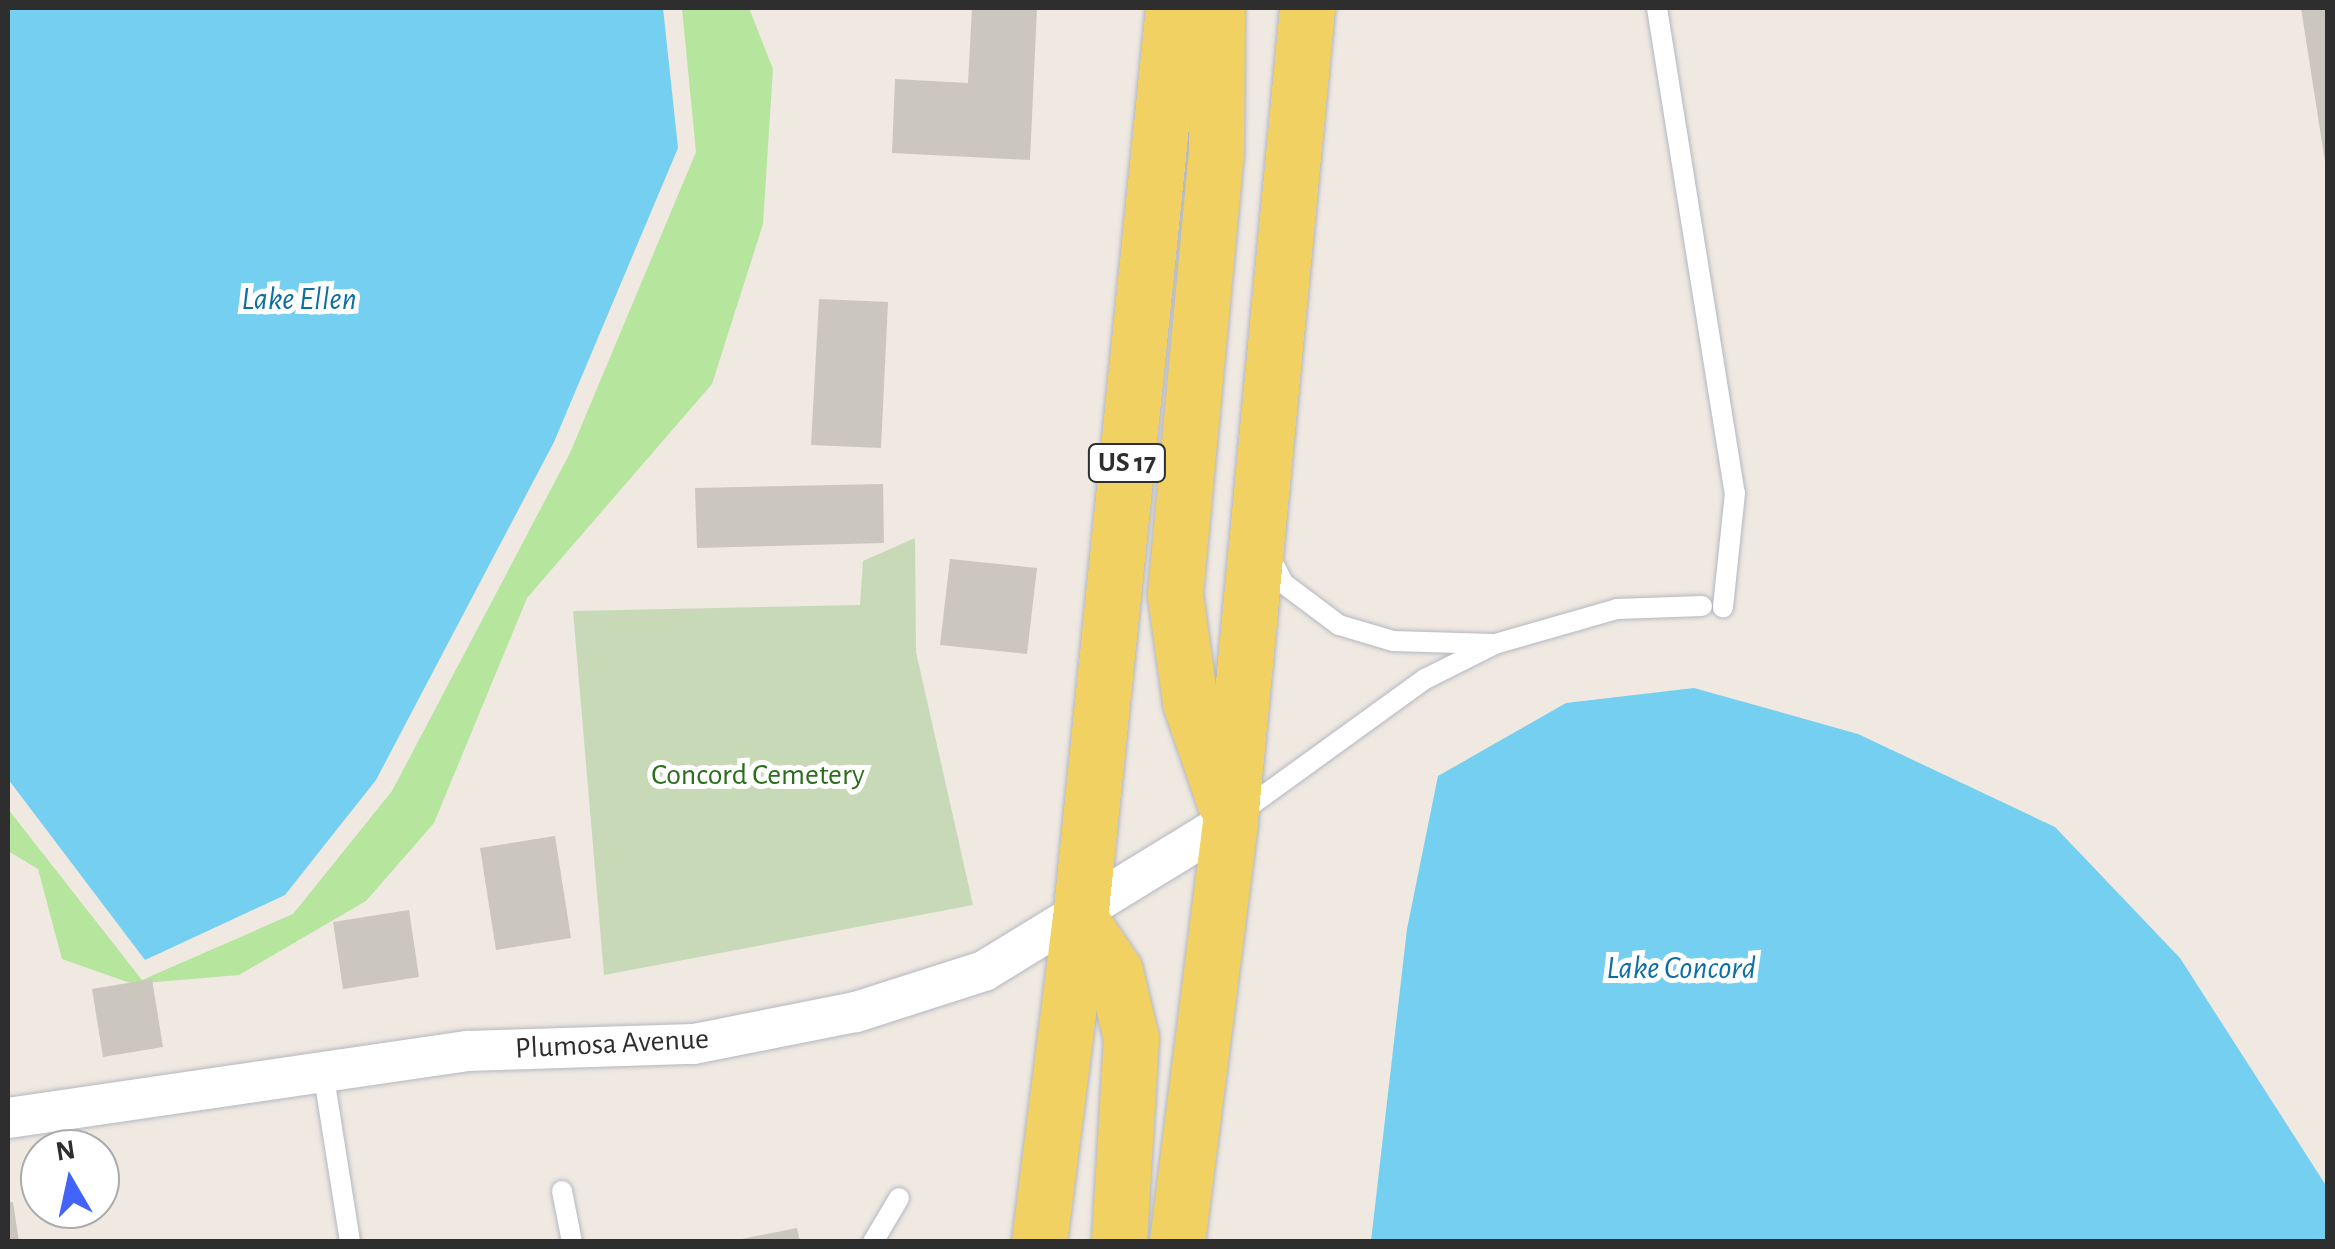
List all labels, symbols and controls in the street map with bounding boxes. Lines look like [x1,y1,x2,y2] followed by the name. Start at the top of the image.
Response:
[241,280,357,318] water label: Lake Ellen
[1087,440,1167,486] road number: US 17
[651,757,865,793] park label: Concord Cemetery
[1606,949,1756,987] water label: Lake Concord
[514,1021,710,1067] street label: Plumosa Avenue
[20,1129,120,1229] north arrow
[54,1136,77,1167] text: N

